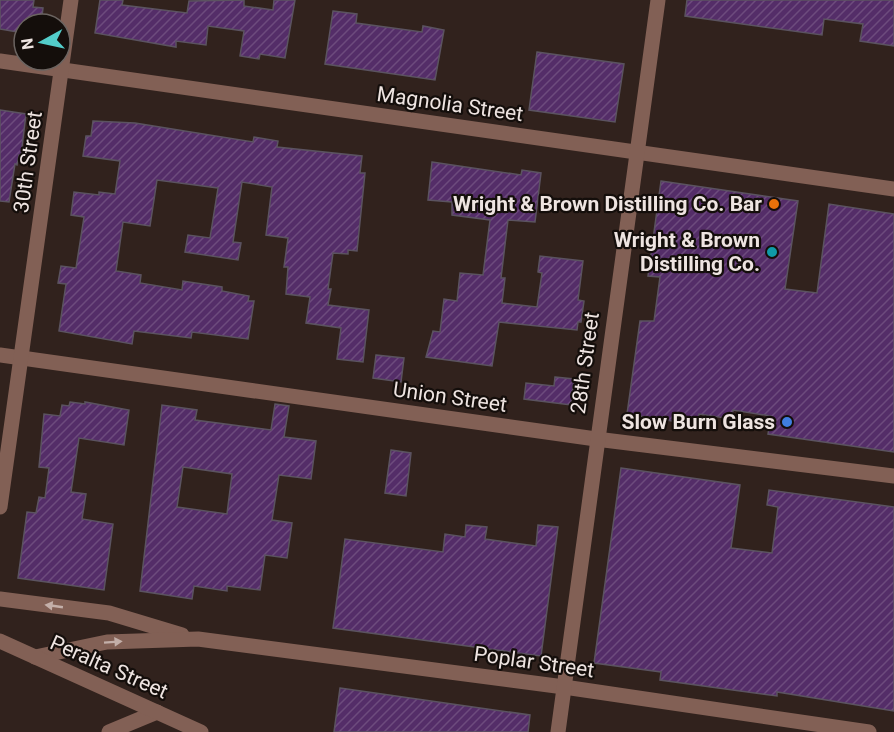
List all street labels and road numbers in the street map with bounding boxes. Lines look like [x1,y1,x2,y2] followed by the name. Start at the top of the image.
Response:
[375,82,525,126] street label: Magnolia Street
[9,109,47,214] street label: 30th Street
[566,310,604,415] street label: 28th Street
[392,377,508,417] street label: Union Street
[46,630,172,704] street label: Peralta Street
[472,642,596,682] street label: Poplar Street

